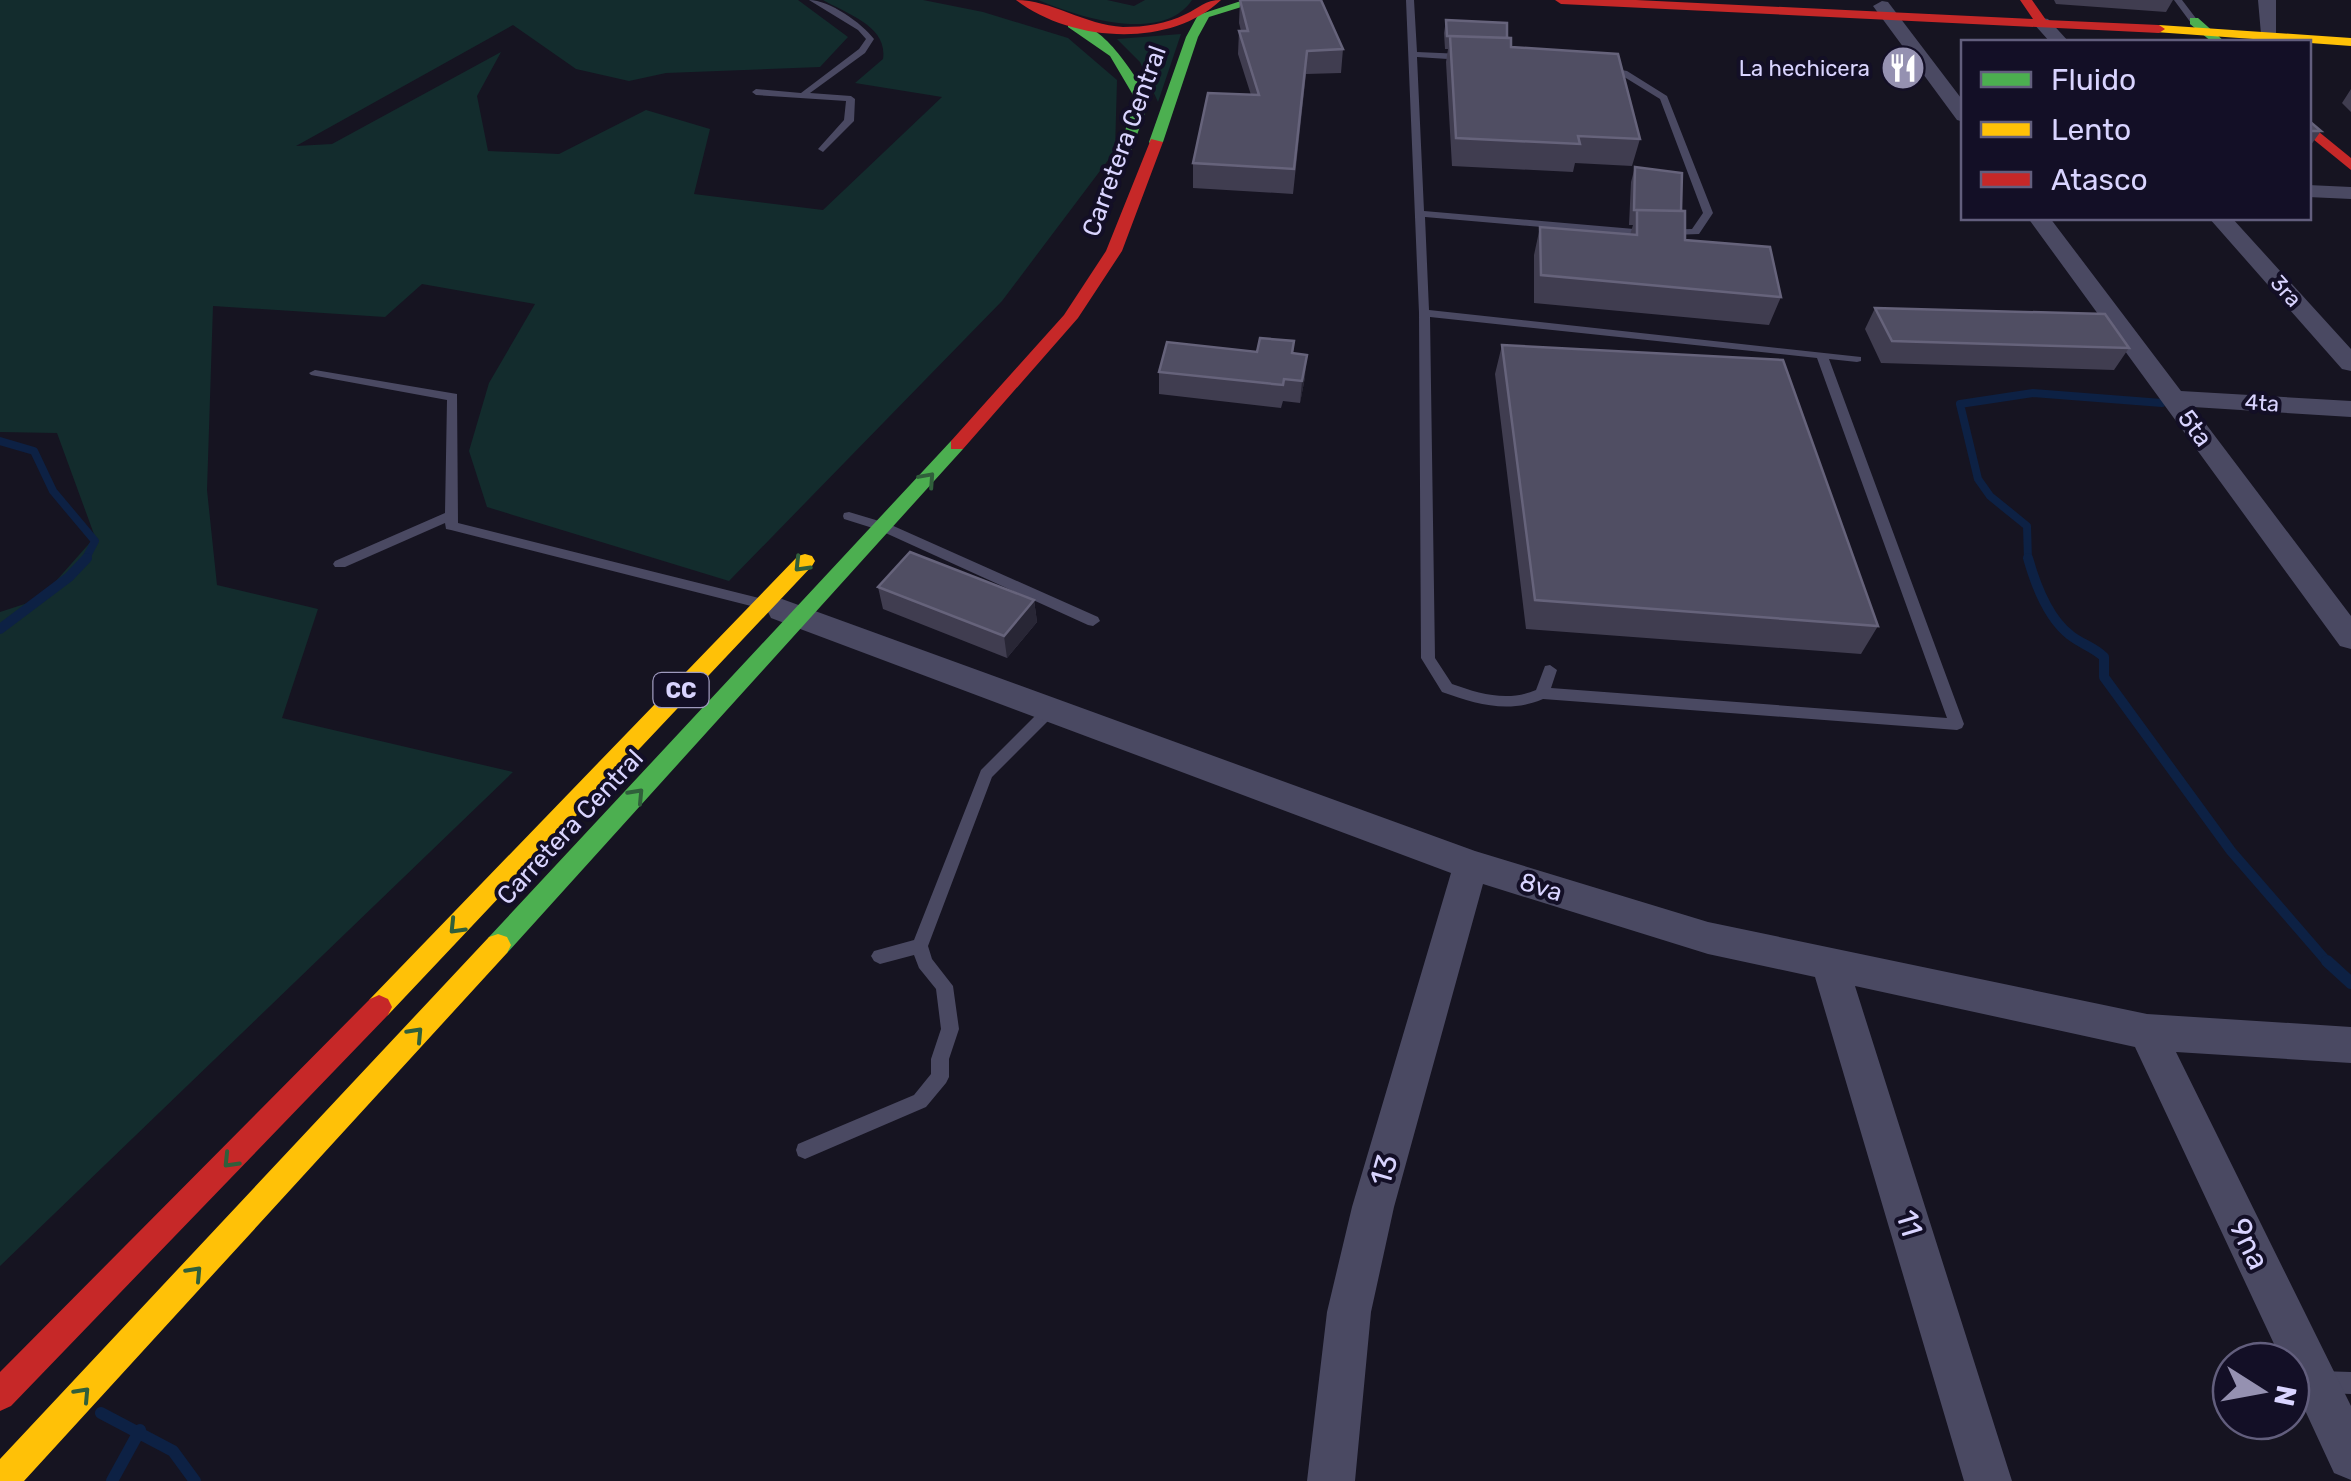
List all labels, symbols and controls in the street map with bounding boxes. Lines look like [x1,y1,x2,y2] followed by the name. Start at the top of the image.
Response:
[1961,40,2311,220] legend
[1076,42,1172,240] street label: Carretera Central
[1880,45,1926,91] restaurant icon: La hechicera
[1739,55,1870,82] place label: La hechicera
[2051,62,2136,98] text: Fluido
[2051,112,2131,148] text: Lento
[2051,162,2148,198] text: Atasco
[2265,270,2307,312] street label: 3ra
[2244,388,2280,418] street label: 4ta
[2172,404,2218,452] street label: 5ta
[916,472,934,491] one-way arrow
[795,554,813,572] one-way arrow
[654,673,708,707] road number: CC
[491,744,649,910] street label: Carretera Central
[625,788,643,807] one-way arrow
[1516,867,1566,907] street label: 8va
[450,916,468,934] one-way arrow
[404,1027,422,1046] one-way arrow
[223,1149,241,1167] one-way arrow
[1362,1150,1406,1190] street label: 13
[1888,1205,1930,1241] street label: 11
[2221,1213,2277,1275] street label: 9na
[183,1266,201,1284] one-way arrow
[2211,1341,2311,1441] north arrow
[2267,1383,2303,1409] text: N
[71,1387,89,1406] one-way arrow

